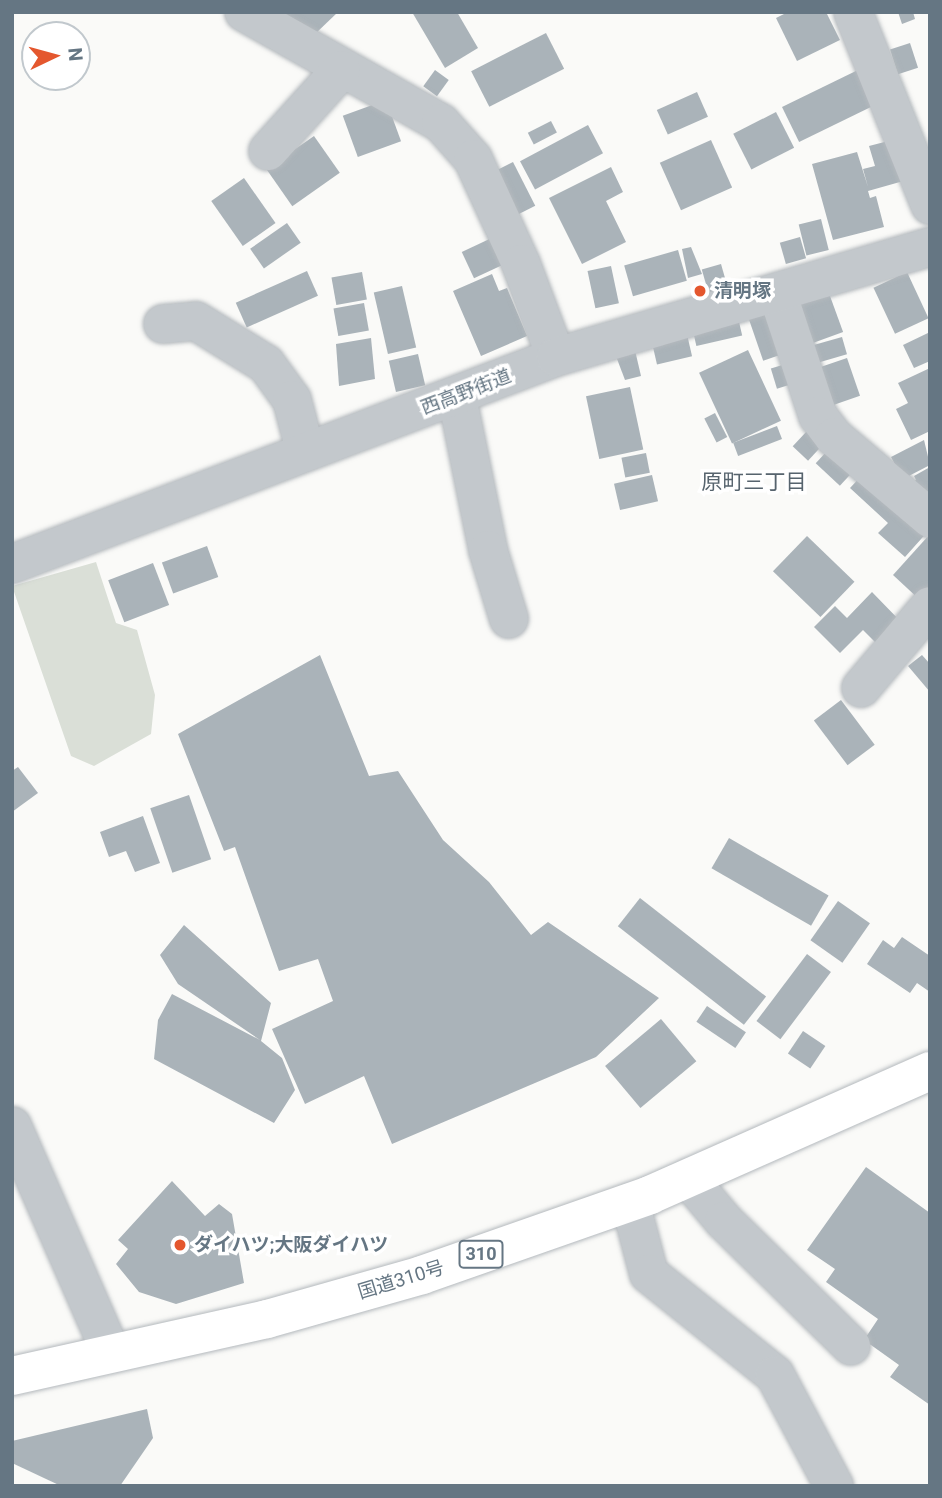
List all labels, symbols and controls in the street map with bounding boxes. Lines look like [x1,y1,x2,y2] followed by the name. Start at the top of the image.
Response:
[21,21,91,91] north arrow
[63,47,87,62] text: N
[714,280,771,302] place label: 清明塚
[692,283,708,299] marker: 清明塚
[418,364,514,420] street label: 西高野街道
[702,469,806,495] district label: 原町三丁目
[194,1234,389,1256] place label: ダイハツ;大阪ダイハツ
[172,1237,188,1253] marker: ダイハツ;大阪ダイハツ
[458,1240,504,1268] road number: 310
[355,1256,447,1304] street label: 国道310号

